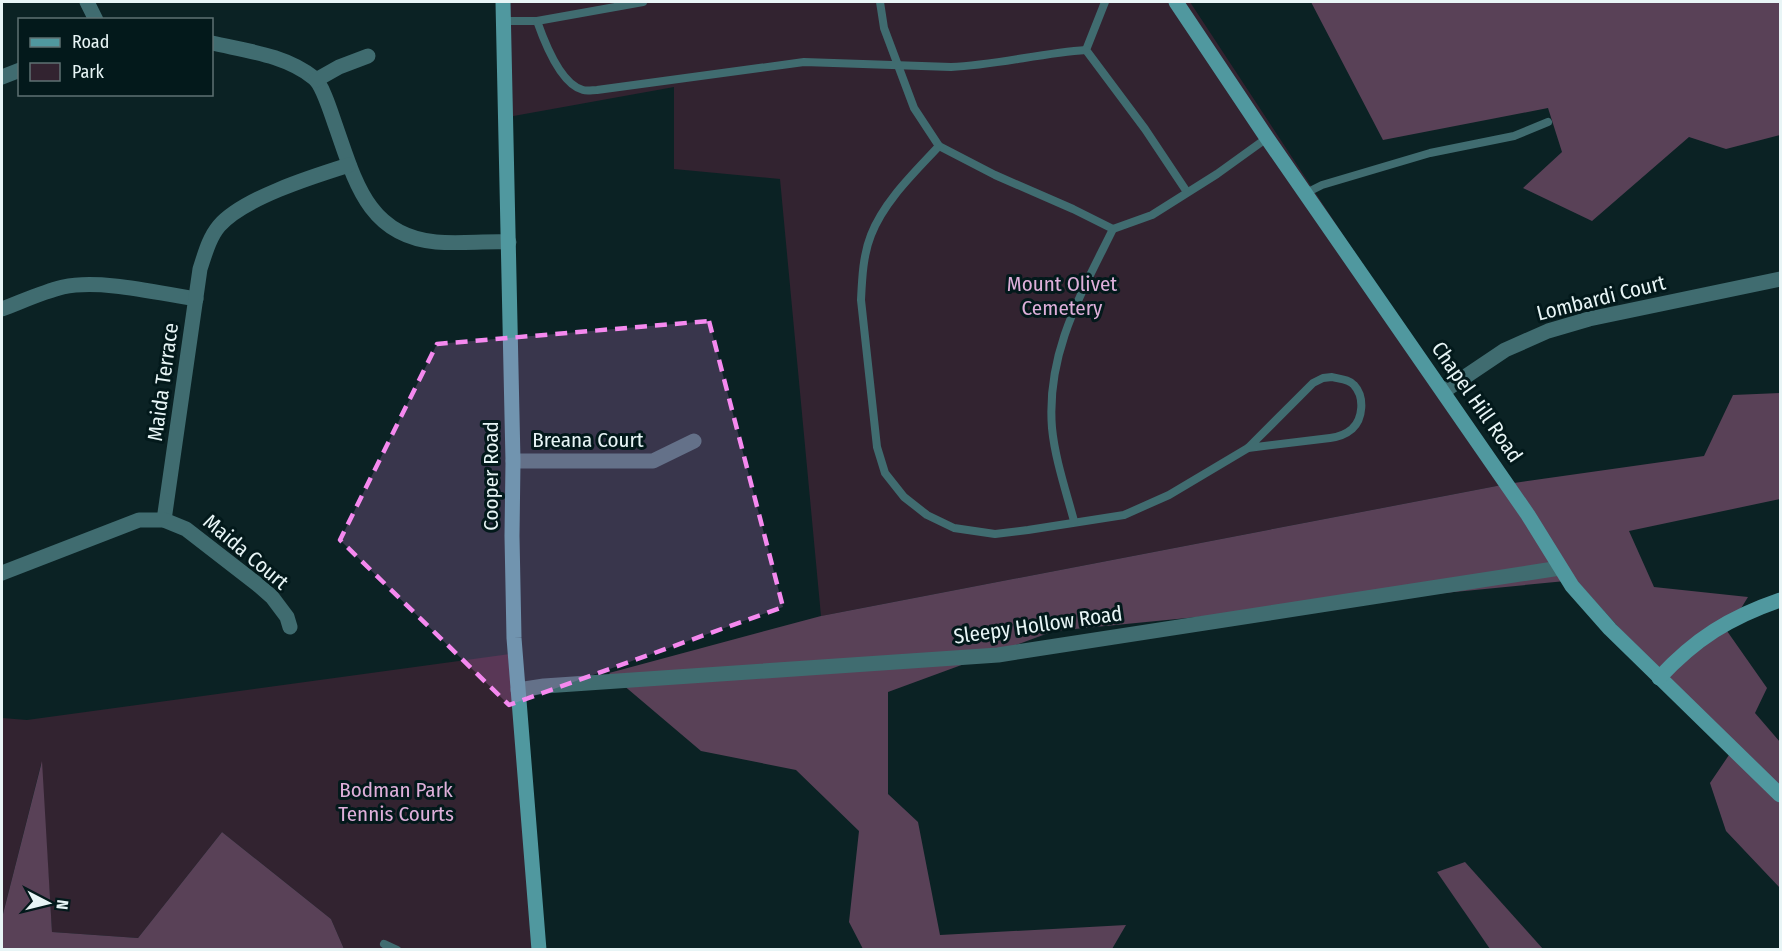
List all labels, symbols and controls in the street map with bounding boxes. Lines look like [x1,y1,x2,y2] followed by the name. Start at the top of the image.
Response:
[18,18,213,96] legend
[72,31,109,53] text: Road
[72,61,105,83] text: Park
[1534,269,1668,327] street label: Lombardi Court
[1007,271,1117,321] park label: Mount Olivet Cemetery
[142,321,184,443] street label: Maida Terrace
[1426,337,1528,467] street label: Chapel Hill Road
[478,421,504,531] street label: Cooper Road
[532,427,644,453] street label: Breana Court
[198,509,294,595] street label: Maida Court
[952,600,1124,650] street label: Sleepy Hollow Road
[338,777,454,827] park label: Bodman Park Tennis Courts
[18,873,78,933] north arrow
[52,899,72,911] text: N

